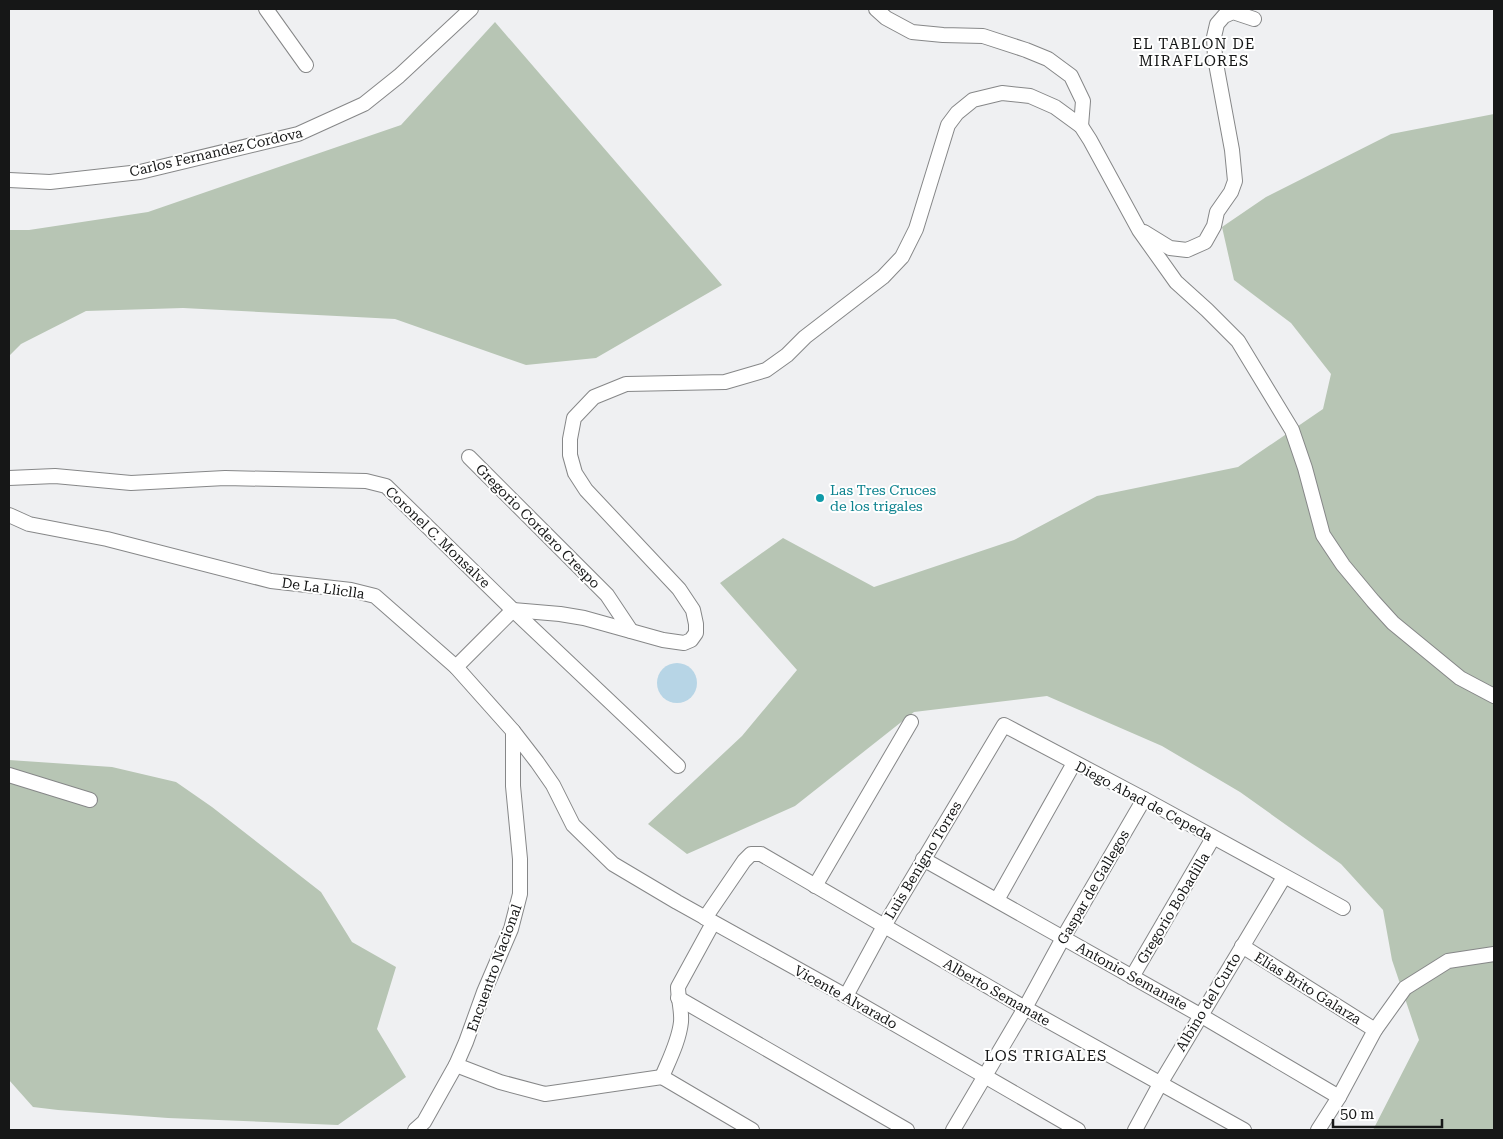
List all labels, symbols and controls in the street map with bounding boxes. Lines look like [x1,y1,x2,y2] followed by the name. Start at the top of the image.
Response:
[1133,35,1255,70] district label: EL TABLON DE MIRAFLORES
[128,124,304,180] street label: Carlos Fernandez Cordova
[473,461,603,591] street label: Gregorio Cordero Crespo
[830,482,936,514] place label: Las Tres Cruces de los trigales
[383,483,494,591] street label: Coronel C. Monsalve
[814,492,826,504] marker: Las Tres Cruces de los trigales
[280,574,366,602] street label: De La Lliclla
[1073,758,1216,844] street label: Diego Abad de Cepeda
[881,798,965,922] street label: Luis Benigno Torres
[1054,827,1132,947] street label: Gaspar de Gallegos
[1133,849,1213,966] street label: Gregorio Bobadilla
[463,901,525,1034] street label: Encuentro Nacional
[1074,939,1191,1013] street label: Antonio Semanate
[1252,949,1365,1028] street label: Elías Brito Galarza
[1172,950,1244,1054] street label: Albino del Curto
[941,955,1053,1029] street label: Alberto Semanate
[792,962,900,1032] street label: Vicente Alvarado
[985,1047,1107,1065] district label: LOS TRIGALES
[1333,1096,1442,1128] scale bar
[1340,1105,1375,1123] text: 50 m

